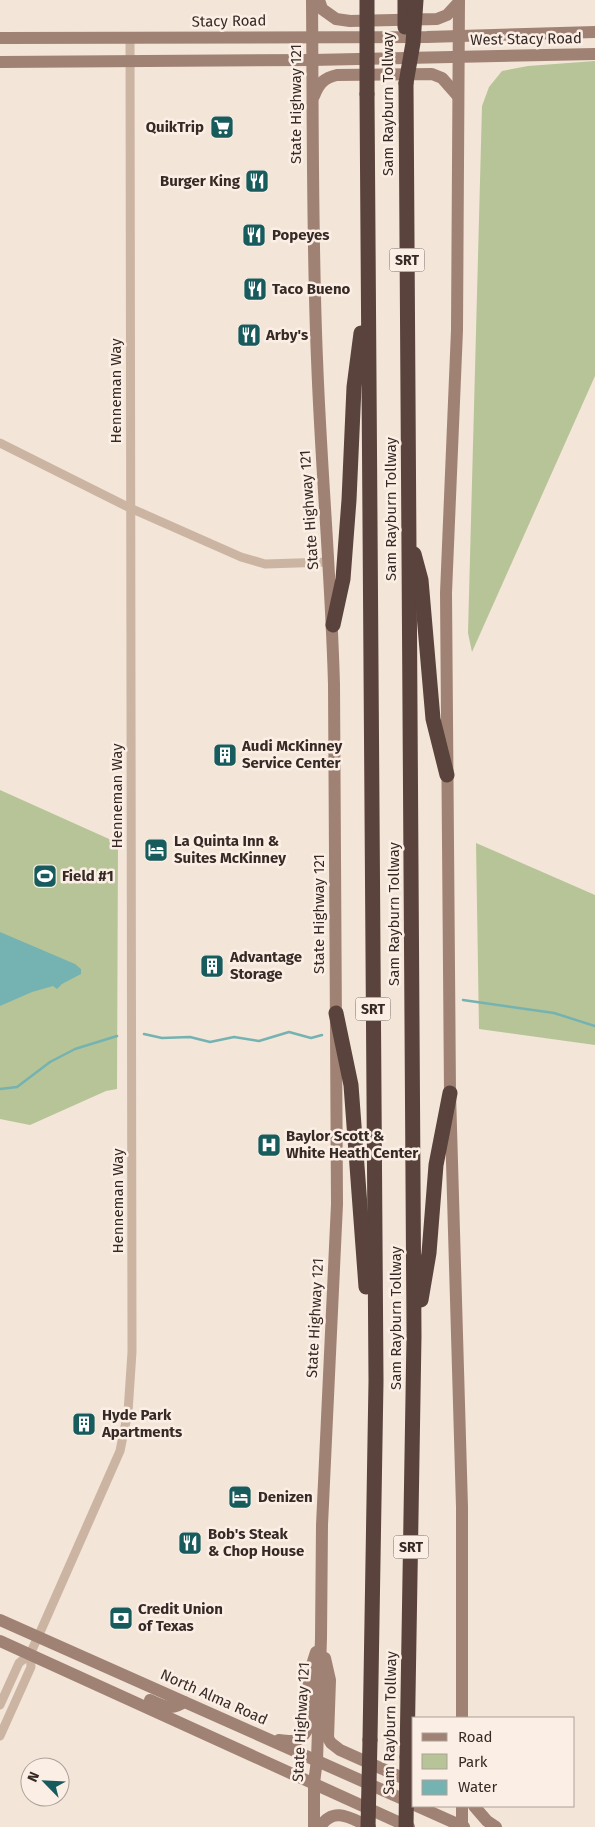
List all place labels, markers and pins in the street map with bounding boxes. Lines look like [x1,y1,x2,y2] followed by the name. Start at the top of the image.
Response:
[209,114,235,140] supermarket icon: QuikTrip
[146,118,204,136] place label: QuikTrip
[244,168,270,194] restaurant icon: Burger King
[160,172,241,190] place label: Burger King
[241,222,267,248] restaurant icon: Popeyes
[272,226,330,244] place label: Popeyes
[242,276,268,302] restaurant icon: Taco Bueno
[272,280,351,298] place label: Taco Bueno
[236,322,262,348] restaurant icon: Arby's
[265,326,308,344] place label: Arby's
[241,737,342,772] place label: Audi McKinney Service Center
[212,742,238,768] building icon: Audi McKinney Service Center
[174,832,286,867] place label: La Quinta Inn & Suites McKinney
[143,837,169,863] hotel icon: La Quinta Inn & Suites McKinney
[32,863,58,889] sports icon: Field #1
[62,867,114,885] place label: Field #1
[229,948,302,983] place label: Advantage Storage
[199,953,225,979] building icon: Advantage Storage
[286,1127,419,1162] place label: Baylor Scott & White Heath Center
[256,1132,282,1158] hospital icon: Baylor Scott & White Heath Center
[101,1406,182,1441] place label: Hyde Park Apartments
[71,1411,97,1437] building icon: Hyde Park Apartments
[227,1484,253,1510] hotel icon: Denizen
[258,1488,313,1506] place label: Denizen
[208,1525,304,1560] place label: Bob's Steak & Chop House
[177,1530,203,1556] restaurant icon: Bob's Steak & Chop House
[138,1600,223,1635] place label: Credit Union of Texas
[108,1605,134,1631] bank icon: Credit Union of Texas

